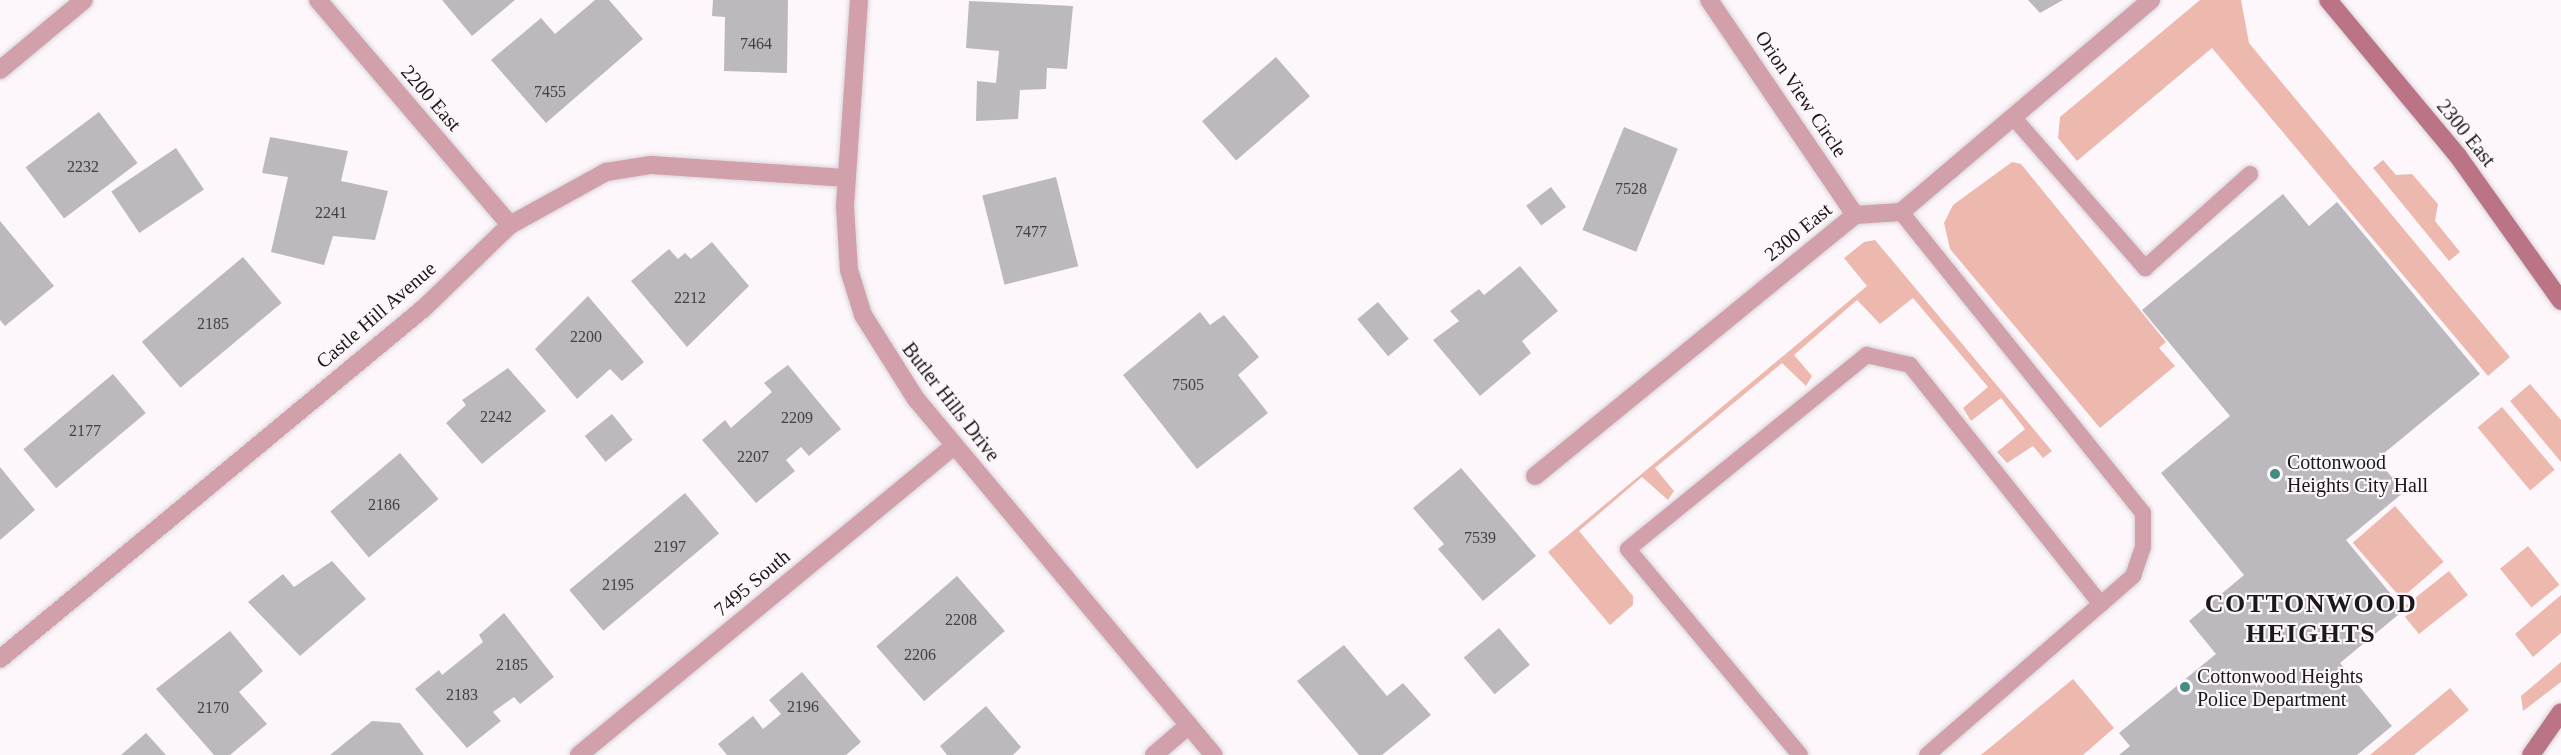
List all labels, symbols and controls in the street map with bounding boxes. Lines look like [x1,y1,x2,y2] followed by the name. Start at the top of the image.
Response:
[1750,26,1852,162] street label: Orion View Circle
[740,34,772,54] house number: 7464
[396,60,466,136] street label: 2200 East
[534,82,566,102] house number: 7455
[2432,95,2500,171] street label: 2300 East
[67,157,99,177] house number: 2232
[1615,179,1647,199] house number: 7528
[1760,198,1836,266] street label: 2300 East
[315,203,347,223] house number: 2241
[1015,222,1047,242] house number: 7477
[311,256,441,374] street label: Castle Hill Avenue
[674,288,706,308] house number: 2212
[197,314,229,334] house number: 2185
[570,327,602,347] house number: 2200
[897,338,1005,466] street label: Butler Hills Drive
[1172,375,1204,395] house number: 7505
[480,407,512,427] house number: 2242
[781,408,813,428] house number: 2209
[69,421,101,441] house number: 2177
[737,447,769,467] house number: 2207
[2287,450,2428,497] place label: Cottonwood Heights City Hall
[2268,467,2282,481] marker: Cottonwood Heights City Hall
[368,495,400,515] house number: 2186
[1464,528,1496,548] house number: 7539
[654,537,686,557] house number: 2197
[709,544,795,622] street label: 7495 South
[602,575,634,595] house number: 2195
[2205,588,2417,650] district label: COTTONWOOD HEIGHTS
[945,610,977,630] house number: 2208
[904,645,936,665] house number: 2206
[496,655,528,675] house number: 2185
[2197,664,2363,711] place label: Cottonwood Heights Police Department
[2178,680,2192,694] marker: Cottonwood Heights Police Department
[446,685,478,705] house number: 2183
[787,697,819,717] house number: 2196
[197,698,229,718] house number: 2170

